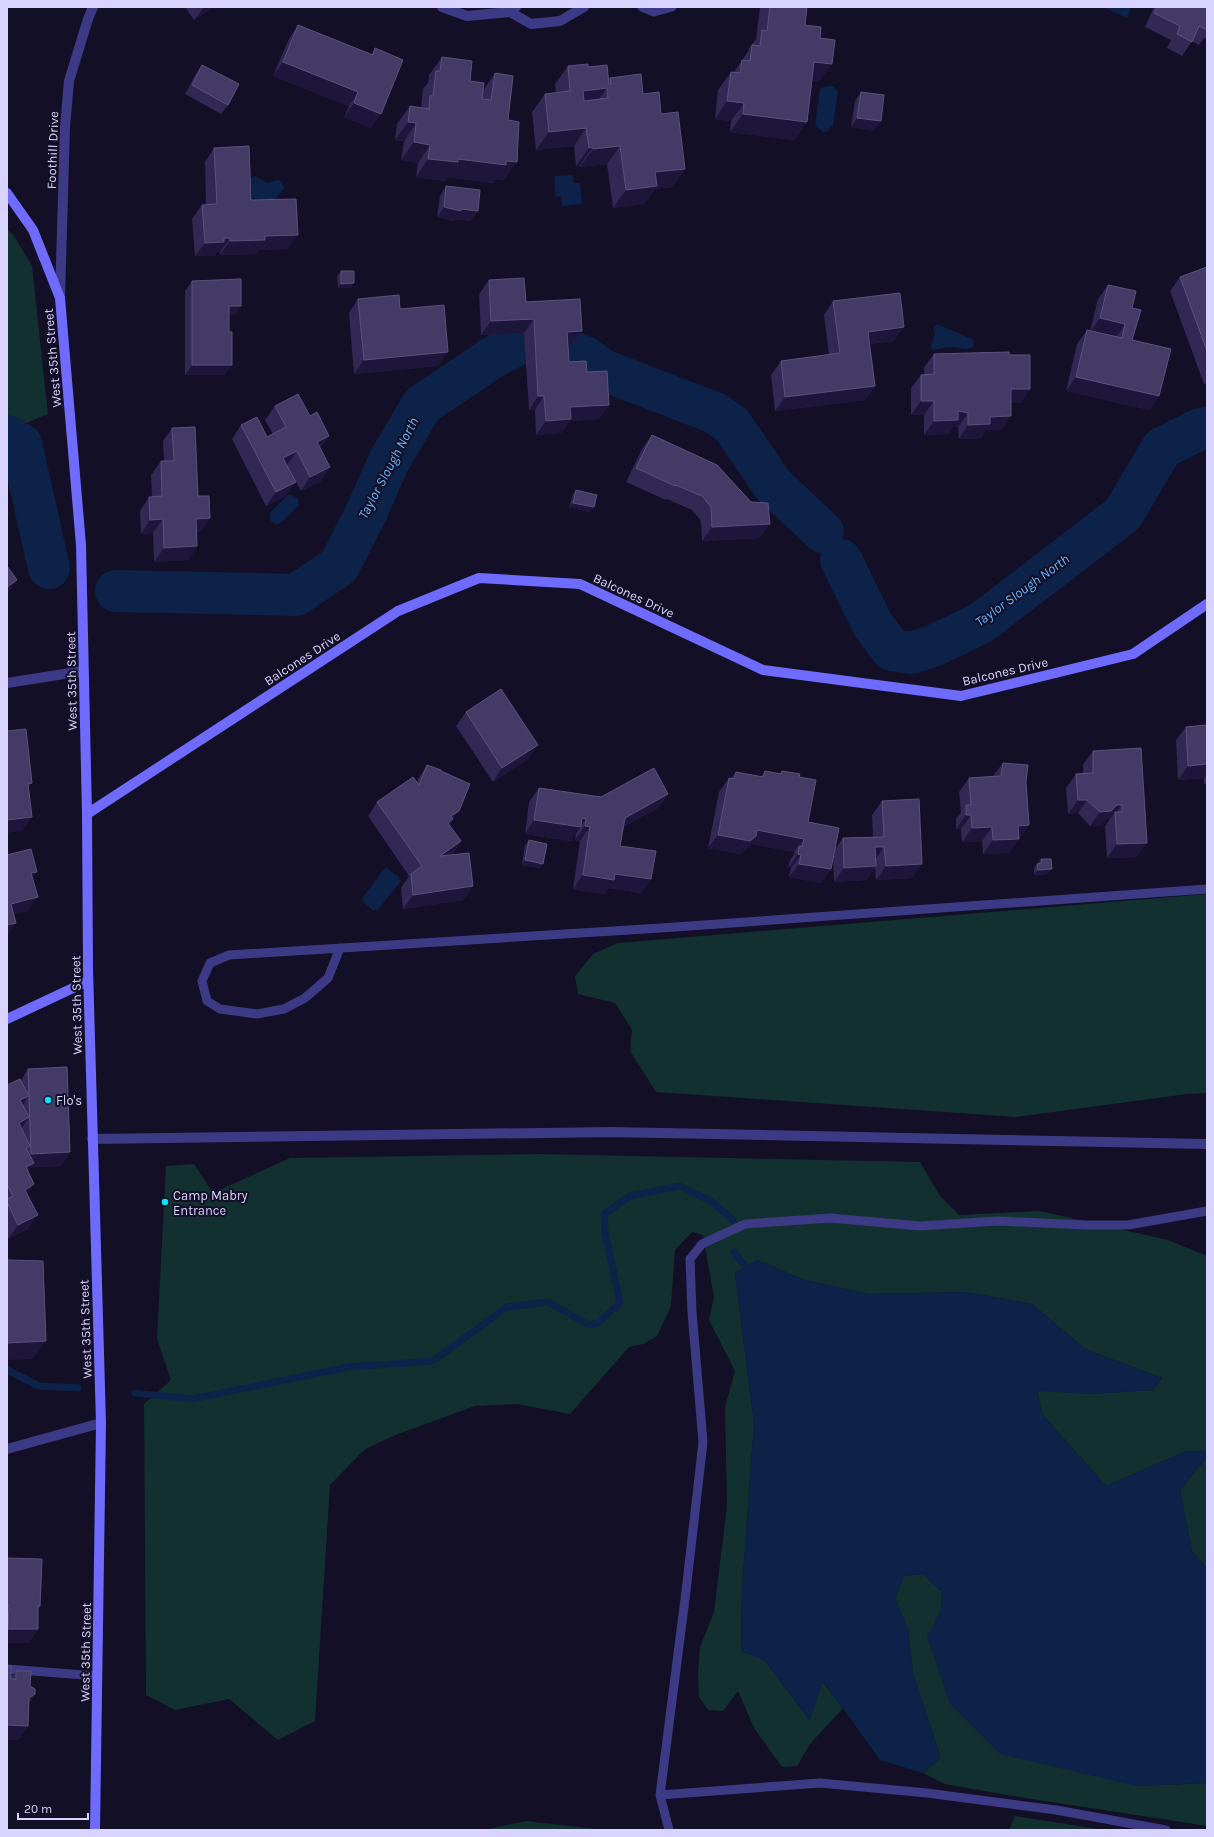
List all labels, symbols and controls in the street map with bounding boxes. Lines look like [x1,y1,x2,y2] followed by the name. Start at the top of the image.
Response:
[44,110,61,189] street label: Foothill Drive
[41,308,64,408] street label: West 35th Street
[355,415,422,522] water label: Taylor Slough North
[972,550,1073,630] water label: Taylor Slough North
[591,570,677,621] street label: Balcones Drive
[261,628,343,689] street label: Balcones Drive
[63,631,80,731] street label: West 35th Street
[961,654,1050,689] street label: Balcones Drive
[68,955,85,1055] street label: West 35th Street
[56,1093,82,1108] place label: Flo's
[43,1095,53,1105] marker: Flo's
[173,1188,248,1218] place label: Camp Mabry Entrance
[160,1197,170,1207] marker: Camp Mabry Entrance
[76,1279,95,1379] street label: West 35th Street
[77,1602,94,1702] street label: West 35th Street
[18,1795,88,1821] scale bar
[24,1802,52,1816] text: 20 m

